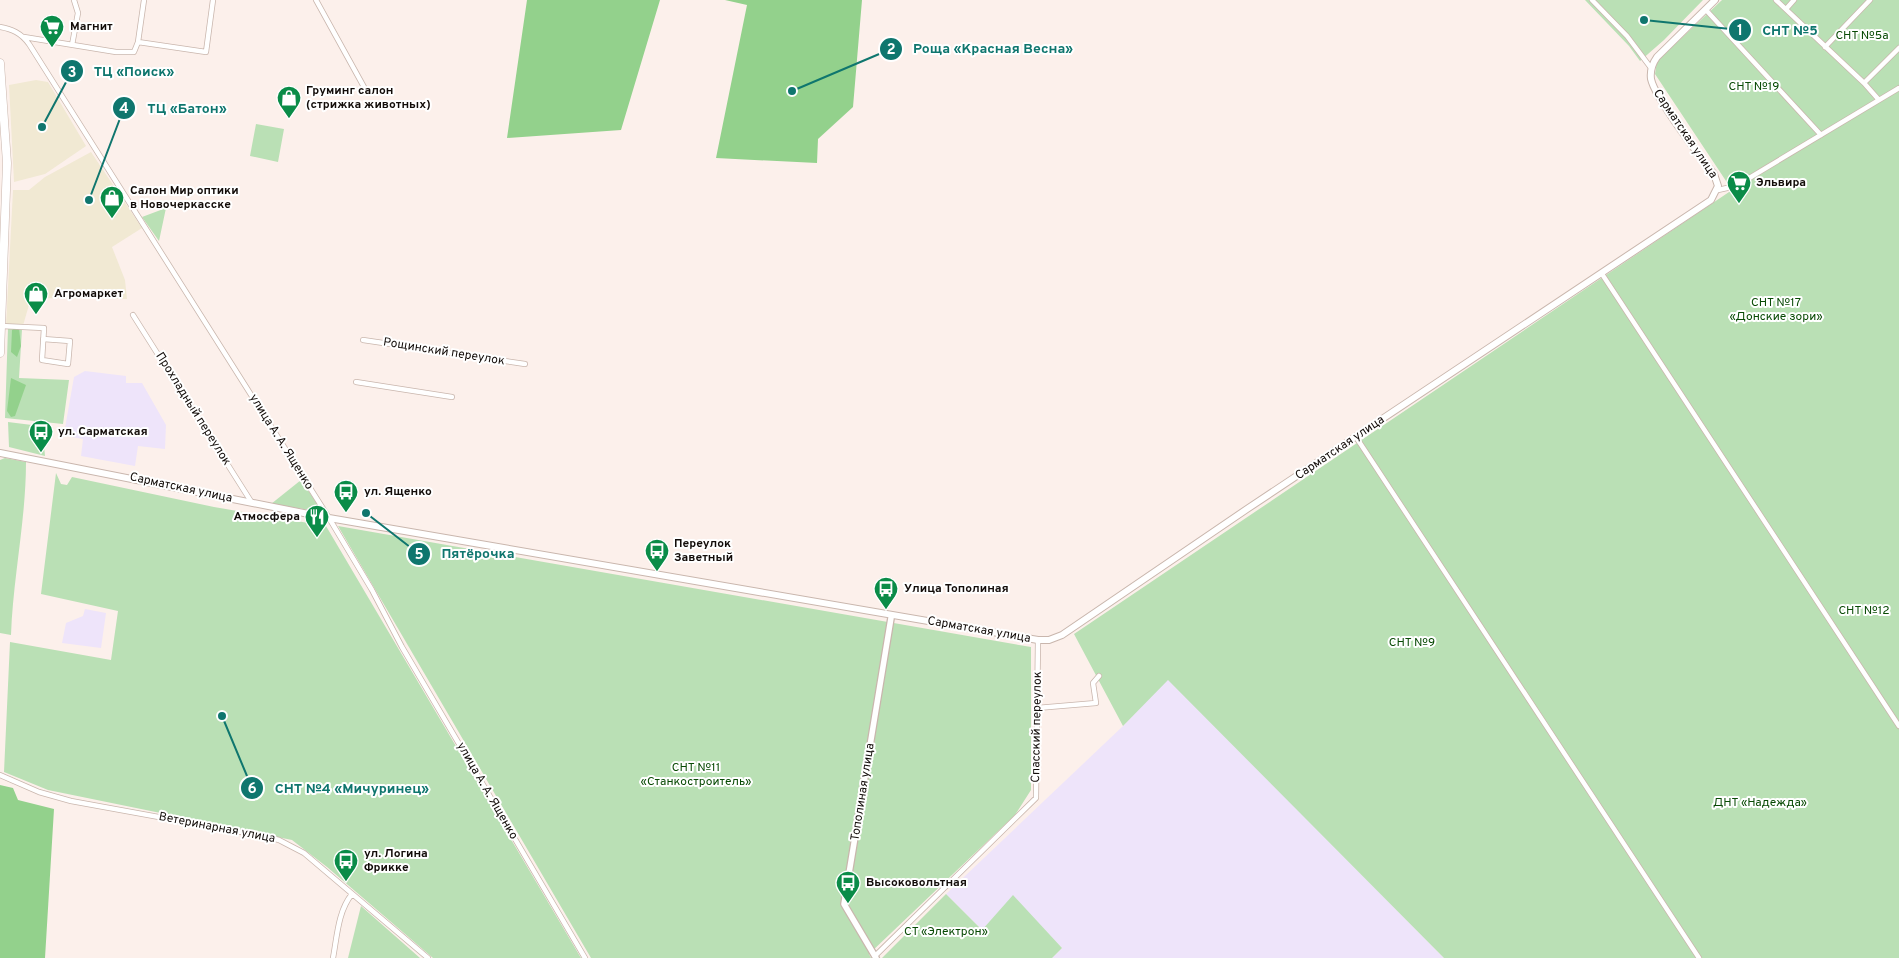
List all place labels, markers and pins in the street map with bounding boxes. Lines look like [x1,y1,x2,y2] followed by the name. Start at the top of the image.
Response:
[39,14,65,48] supermarket icon: Магнит
[1727,15,1828,44] callout: СНТ №5
[70,19,113,35] place label: Магнит
[878,34,1083,63] callout: Роща «Красная Весна»
[59,57,185,86] callout: ТЦ «Поиск»
[306,83,431,113] place label: Груминг салон (стрижка животных)
[276,85,302,119] shop icon: Груминг салон (стрижка животных)
[112,93,236,122] callout: ТЦ «Батон»
[1726,170,1752,204] supermarket icon: Эльвира
[1756,175,1806,191] place label: Эльвира
[130,183,239,213] place label: Салон Мир оптики в Новочеркасске
[99,185,125,219] shop icon: Салон Мир оптики в Новочеркасске
[23,281,49,315] shop icon: Агромаркет
[54,286,124,302] place label: Агромаркет
[28,419,54,453] bus stop icon: ул. Сарматская
[58,424,148,440] place label: ул. Сарматская
[333,479,359,513] bus stop icon: ул. Ященко
[364,484,432,500] place label: ул. Ященко
[304,504,330,538] restaurant icon: Атмосфера
[234,509,300,525] place label: Атмосфера
[674,536,733,566] place label: Переулок Заветный
[644,538,670,572] bus stop icon: Переулок Заветный
[407,539,525,568] callout: Пятёрочка
[873,576,899,610] bus stop icon: Улица Тополиная
[904,581,1009,597] place label: Улица Тополиная
[240,773,439,802] callout: СНТ №4 «Мичуринец»
[364,846,428,876] place label: ул. Логина Фрикке
[333,848,359,882] bus stop icon: ул. Логина Фрикке
[835,870,861,904] bus stop icon: Высоковольтная
[866,875,967,891] place label: Высоковольтная

